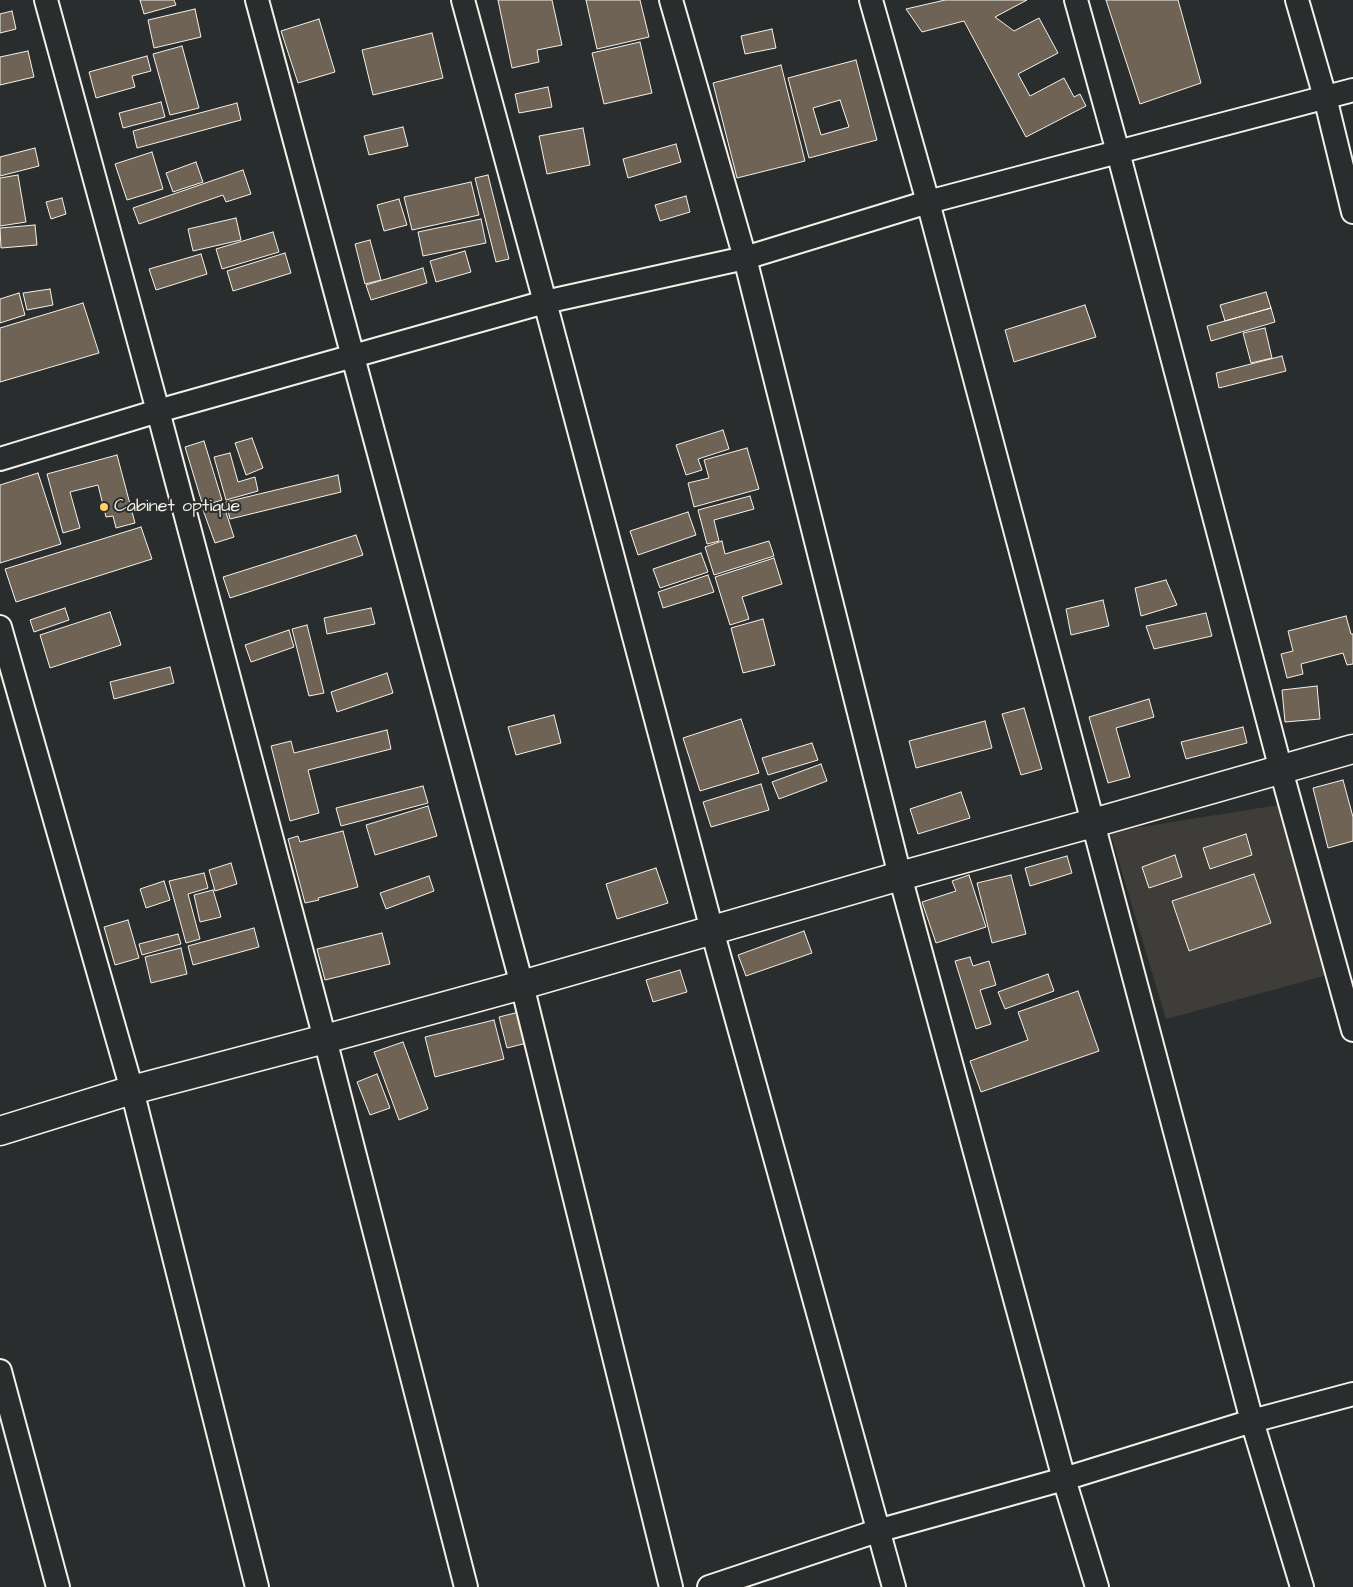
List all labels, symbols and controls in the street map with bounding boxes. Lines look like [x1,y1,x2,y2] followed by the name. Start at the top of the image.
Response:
[114,496,240,518] place label: Cabinet optique
[98,501,110,513] marker: Cabinet optique

